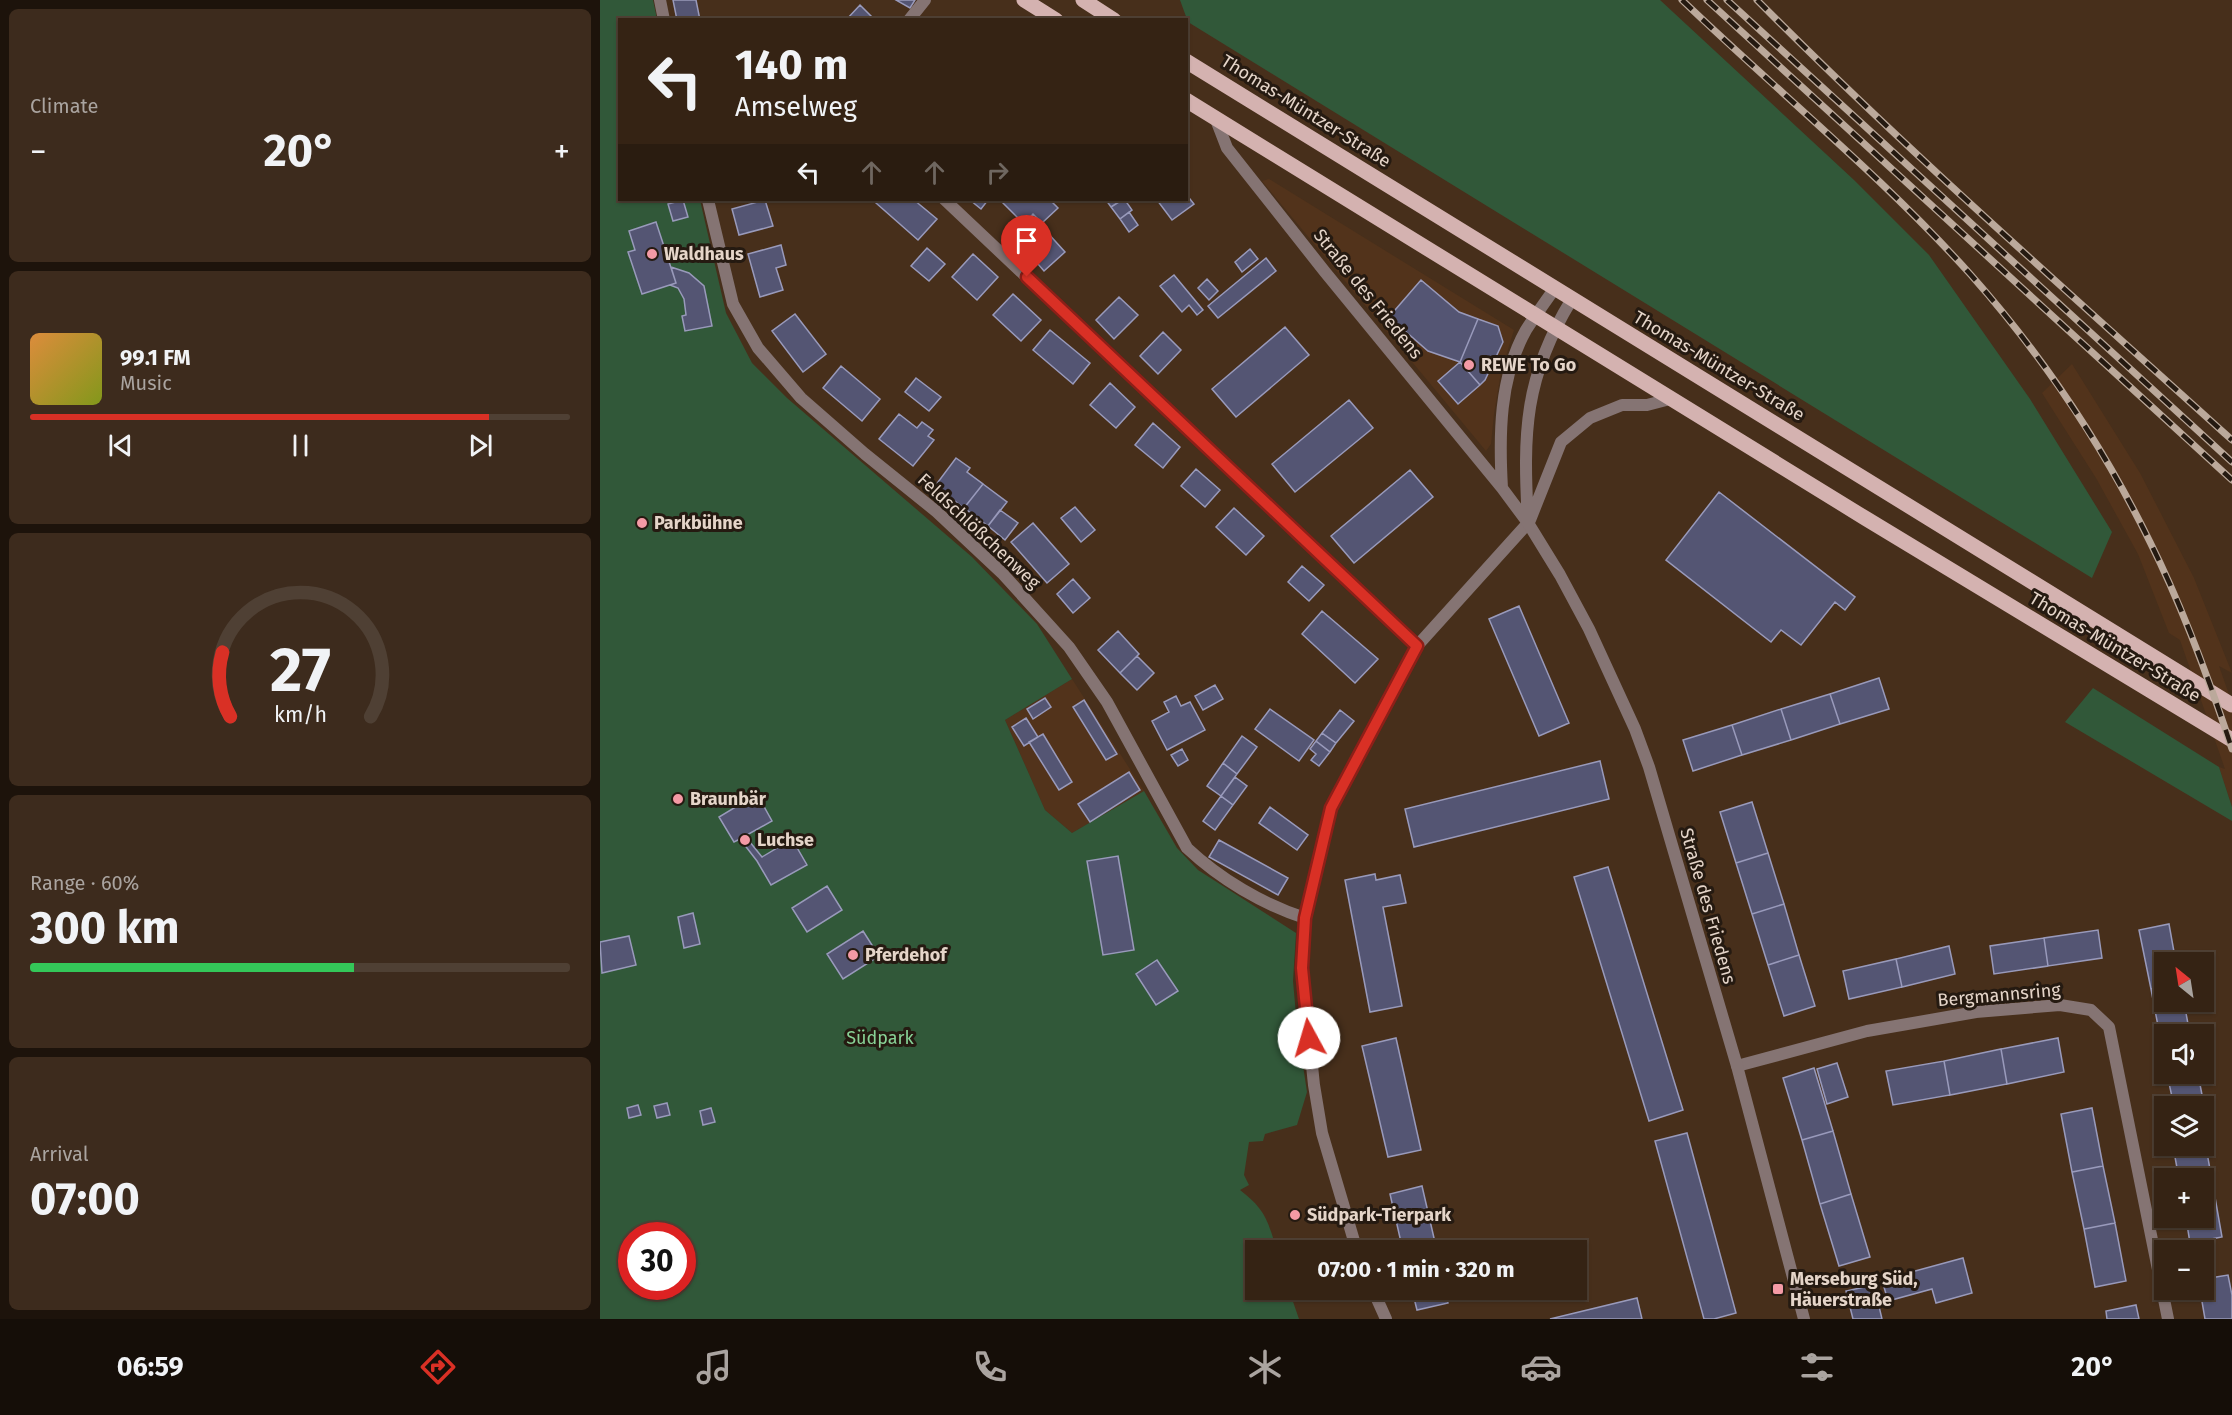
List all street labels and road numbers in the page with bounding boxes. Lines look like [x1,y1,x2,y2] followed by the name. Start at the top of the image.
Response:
[1217,50,1395,172] street label: Thomas-Müntzer-Straße
[1309,225,1427,363] street label: Straße des Friedens
[1629,306,1809,426] street label: Thomas-Müntzer-Straße
[913,469,1045,594] street label: Feldschlößchenweg
[2025,587,2205,707] street label: Thomas-Müntzer-Straße
[1675,826,1741,986] street label: Straße des Friedens
[1937,979,2062,1011] street label: Bergmannsring

